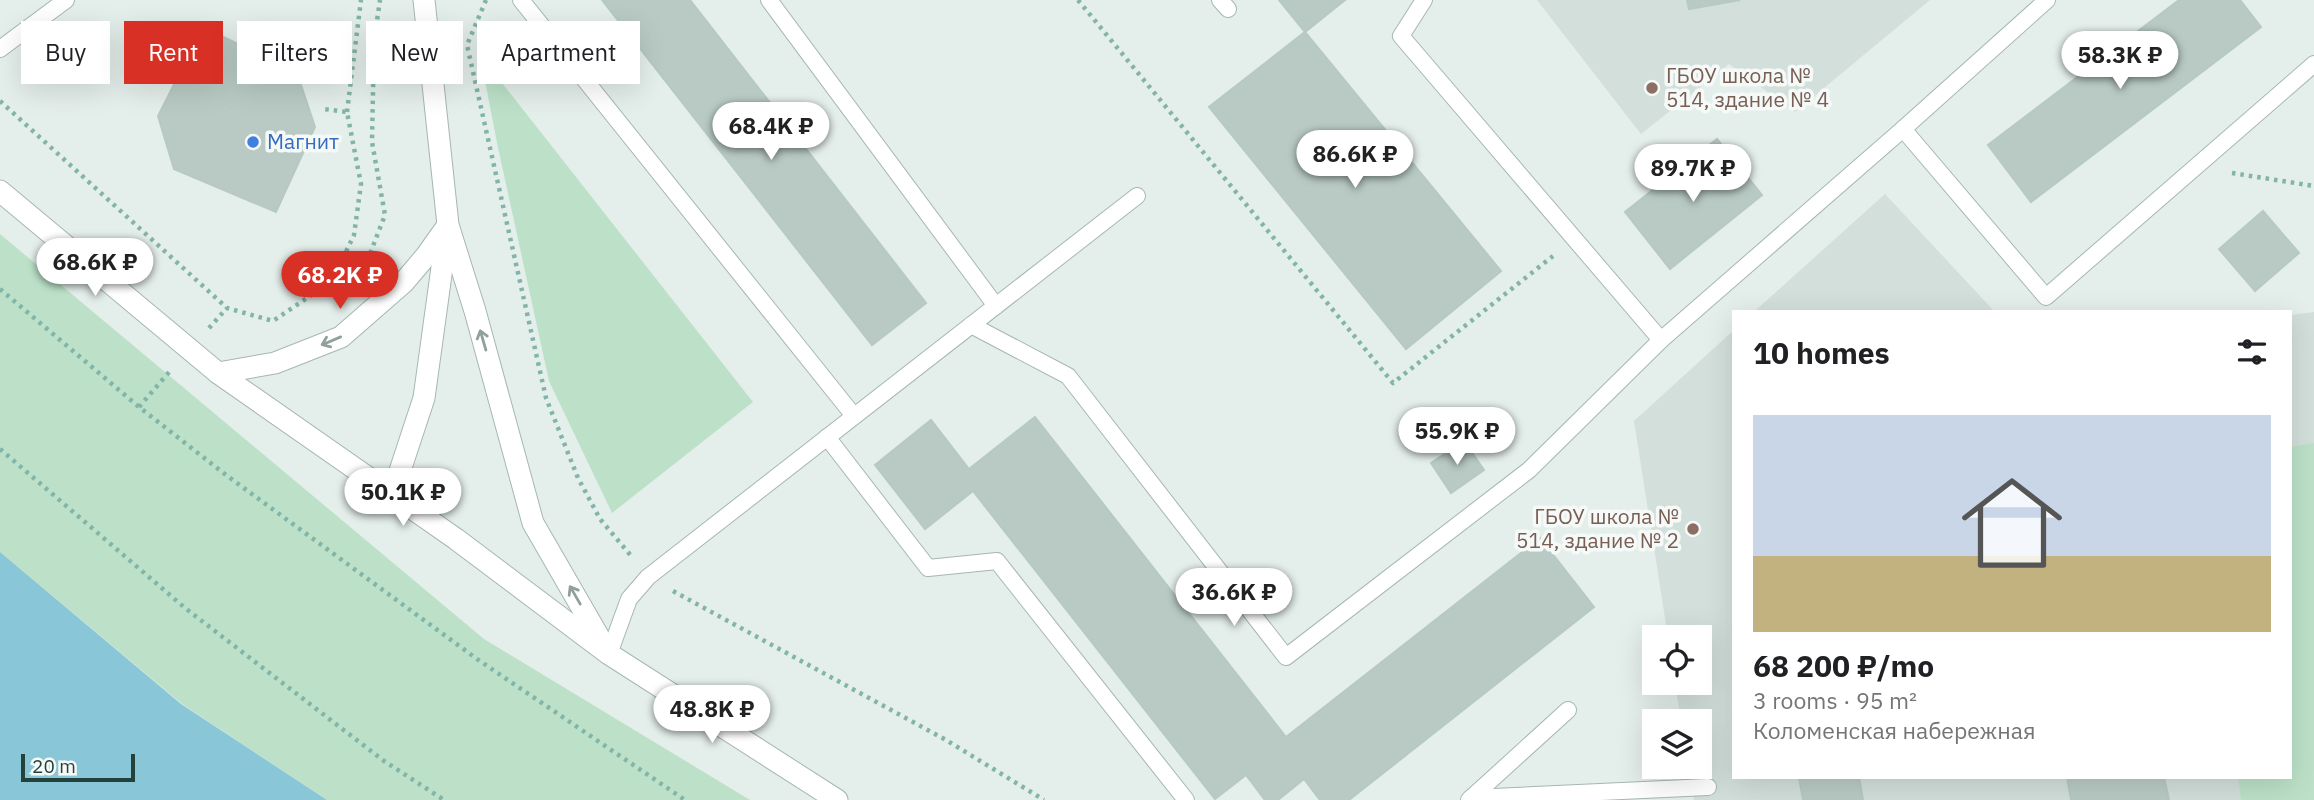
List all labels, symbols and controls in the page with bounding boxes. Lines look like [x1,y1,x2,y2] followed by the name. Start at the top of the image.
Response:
[21,21,110,84] chip: Buy
[124,21,223,84] chip: Rent
[237,21,352,84] chip: Filters
[366,21,463,84] chip: New
[477,21,640,84] chip: Apartment
[2055,32,2185,91] pin: 58.3K ₽
[2077,39,2163,69] text: 58.3K ₽
[1666,61,1829,113] place label: ГБОУ школа № 514, здание № 4
[1644,80,1660,96] marker: ГБОУ школа № 514, здание № 4
[706,102,836,162] pin: 68.4K ₽
[728,110,814,140] text: 68.4K ₽
[267,127,339,155] place label: Магнит
[1290,130,1420,190] pin: 86.6K ₽
[245,134,261,150] marker: Магнит
[1312,138,1398,168] text: 86.6K ₽
[1628,144,1758,204] pin: 89.7K ₽
[1650,152,1736,182] text: 89.7K ₽
[30,238,160,298] pin: 68.6K ₽
[52,246,138,276] text: 68.6K ₽
[275,252,405,311] pin: 68.2K ₽
[297,259,383,289] text: 68.2K ₽
[476,329,489,352] one-way arrow
[1753,333,1890,372] text: 10 homes
[2233,333,2271,371] icon: filters
[321,335,342,348] one-way arrow
[1392,407,1522,467] pin: 55.9K ₽
[1414,415,1500,445] text: 55.9K ₽
[1949,460,2075,586] icon: home
[338,468,468,528] pin: 50.1K ₽
[360,476,446,506] text: 50.1K ₽
[1516,502,1679,554] place label: ГБОУ школа № 514, здание № 2
[1685,521,1701,537] marker: ГБОУ школа № 514, здание № 2
[1169,568,1299,628] pin: 36.6K ₽
[1191,576,1277,606] text: 36.6K ₽
[568,585,581,606] one-way arrow
[1642,625,1712,779] map controls
[1642,625,1712,695] button: locate
[1753,646,1934,685] text: 68 200 ₽/mo
[1753,685,1917,715] text: 3 rooms · 95 m²
[647,686,777,745] pin: 48.8K ₽
[669,693,755,723] text: 48.8K ₽
[1642,709,1712,779] button: layers
[1753,715,2035,745] text: Коломенская набережная
[21,751,135,783] scale bar
[32,754,76,778] text: 20 m

